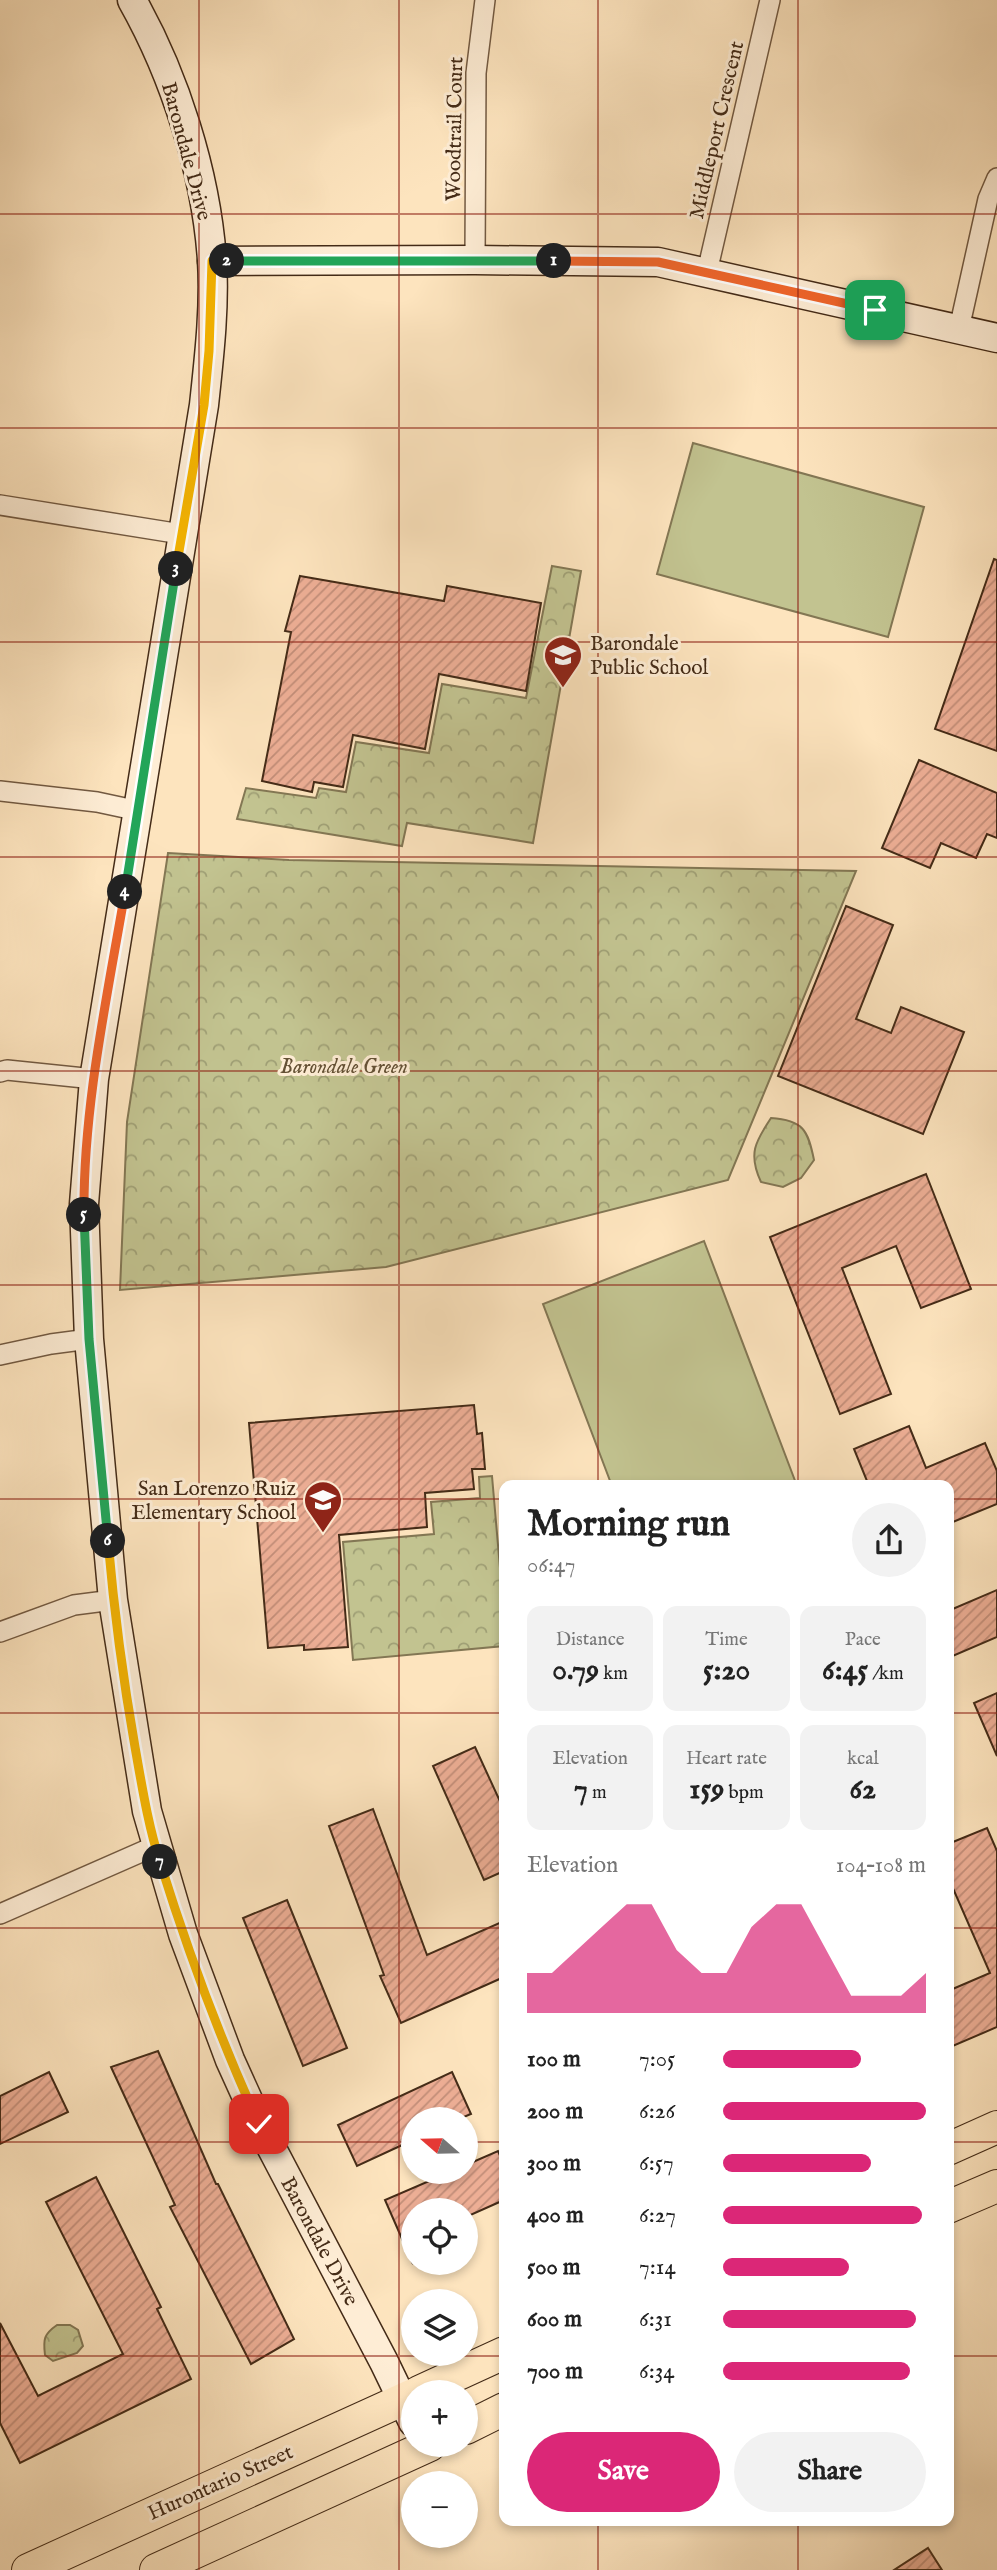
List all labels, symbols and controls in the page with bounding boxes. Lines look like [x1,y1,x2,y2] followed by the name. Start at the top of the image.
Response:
[684,39,751,222] street label: Middleport Crescent
[441,56,470,202] street label: Woodtrail Court
[154,79,217,224] street label: Barondale Drive
[210,244,244,278] pin: 2
[536,244,572,278] pin: 1
[222,248,231,272] text: 2
[550,248,557,272] text: 1
[845,280,905,340] pin
[856,291,894,329] icon: arrive
[158,552,194,586] pin: 3
[172,556,179,580] text: 3
[590,631,708,682] place label: Barondale Public School
[542,634,584,689] school or university icon: Barondale Public School
[108,874,142,910] pin: 4
[120,879,129,903] text: 4
[280,1054,408,1081] park label: Barondale Green
[66,1198,102,1232] pin: 5
[80,1202,87,1226] text: 5
[131,1476,296,1527] place label: San Lorenzo Ruiz Elementary School
[302,1479,344,1534] school or university icon: San Lorenzo Ruiz Elementary School
[527,1501,730,1549] text: Morning run
[852,1503,926,1577] button: share
[90,1524,126,1558] pin: 6
[103,1528,112,1552] text: 6
[527,1551,575,1580] text: 06:47
[556,1628,625,1652] text: Distance
[705,1628,748,1652] text: Time
[845,1628,881,1652] text: Pace
[552,1652,599,1690] text: 0.79
[703,1652,750,1690] text: 5:20
[822,1652,868,1690] text: 6:45
[599,1662,628,1686] text: km
[868,1662,904,1686] text: /km
[552,1747,628,1771] text: Elevation
[686,1747,767,1771] text: Heart rate
[847,1747,879,1771] text: kcal
[574,1771,588,1809] text: 7
[689,1771,724,1809] text: 159
[849,1771,876,1809] text: 62
[588,1781,607,1805] text: m
[724,1781,764,1805] text: bpm
[142,1844,178,1880] pin: 7
[155,1849,164,1873] text: 7
[527,1851,618,1880] text: Elevation
[836,1851,926,1880] text: 104–108 m
[527,2045,581,2074] text: 100 m
[639,2045,675,2074] text: 7:05
[229,2094,289,2154] pin
[527,2097,583,2126] text: 200 m
[639,2097,675,2126] text: 6:26
[240,2105,278,2143] icon: check
[401,2107,478,2184] north arrow
[401,2107,478,2548] map controls
[527,2149,581,2178] text: 300 m
[639,2149,674,2178] text: 6:57
[273,2173,364,2311] street label: Barondale Drive
[401,2198,478,2275] button: locate
[527,2201,584,2230] text: 400 m
[639,2201,676,2230] text: 6:27
[527,2253,581,2282] text: 500 m
[639,2253,676,2282] text: 7:14
[401,2289,478,2366] button: layers
[527,2305,582,2334] text: 600 m
[639,2305,672,2334] text: 6:31
[527,2357,583,2386] text: 700 m
[639,2357,675,2386] text: 6:34
[401,2380,478,2457] button: +
[527,2432,720,2512] button: Save
[734,2432,926,2512] button: Share
[144,2439,298,2527] street label: Hurontario Street
[401,2471,478,2548] button: −

